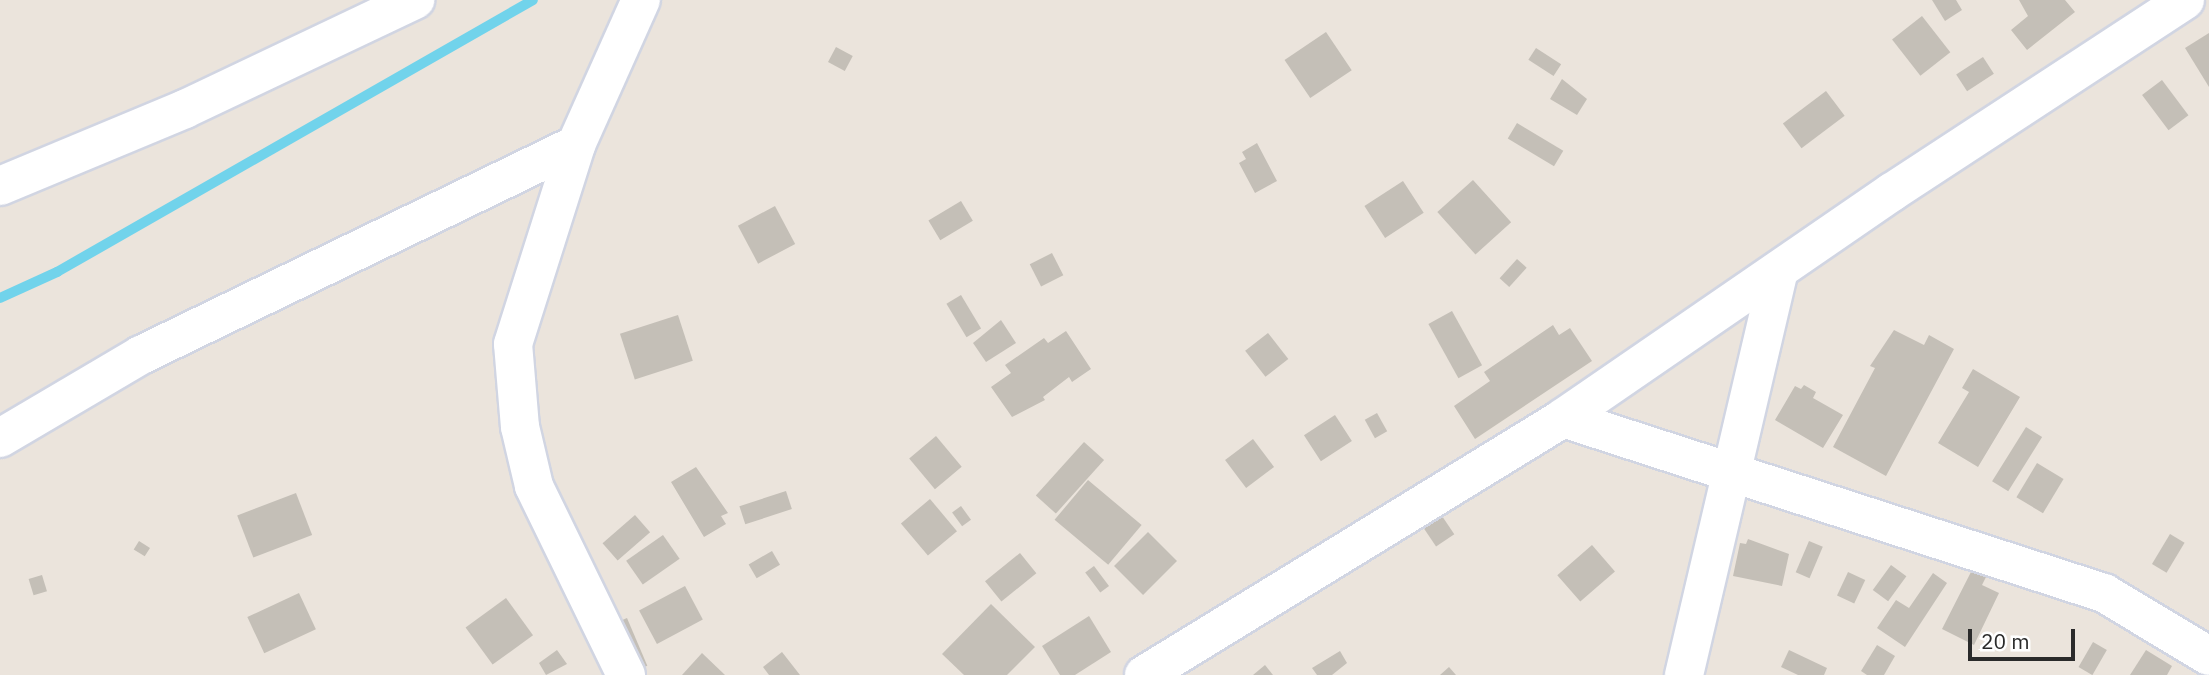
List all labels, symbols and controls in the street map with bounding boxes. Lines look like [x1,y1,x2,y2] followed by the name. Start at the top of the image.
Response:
[1971,616,2078,660] scale bar
[1981,627,2030,655] text: 20 m

